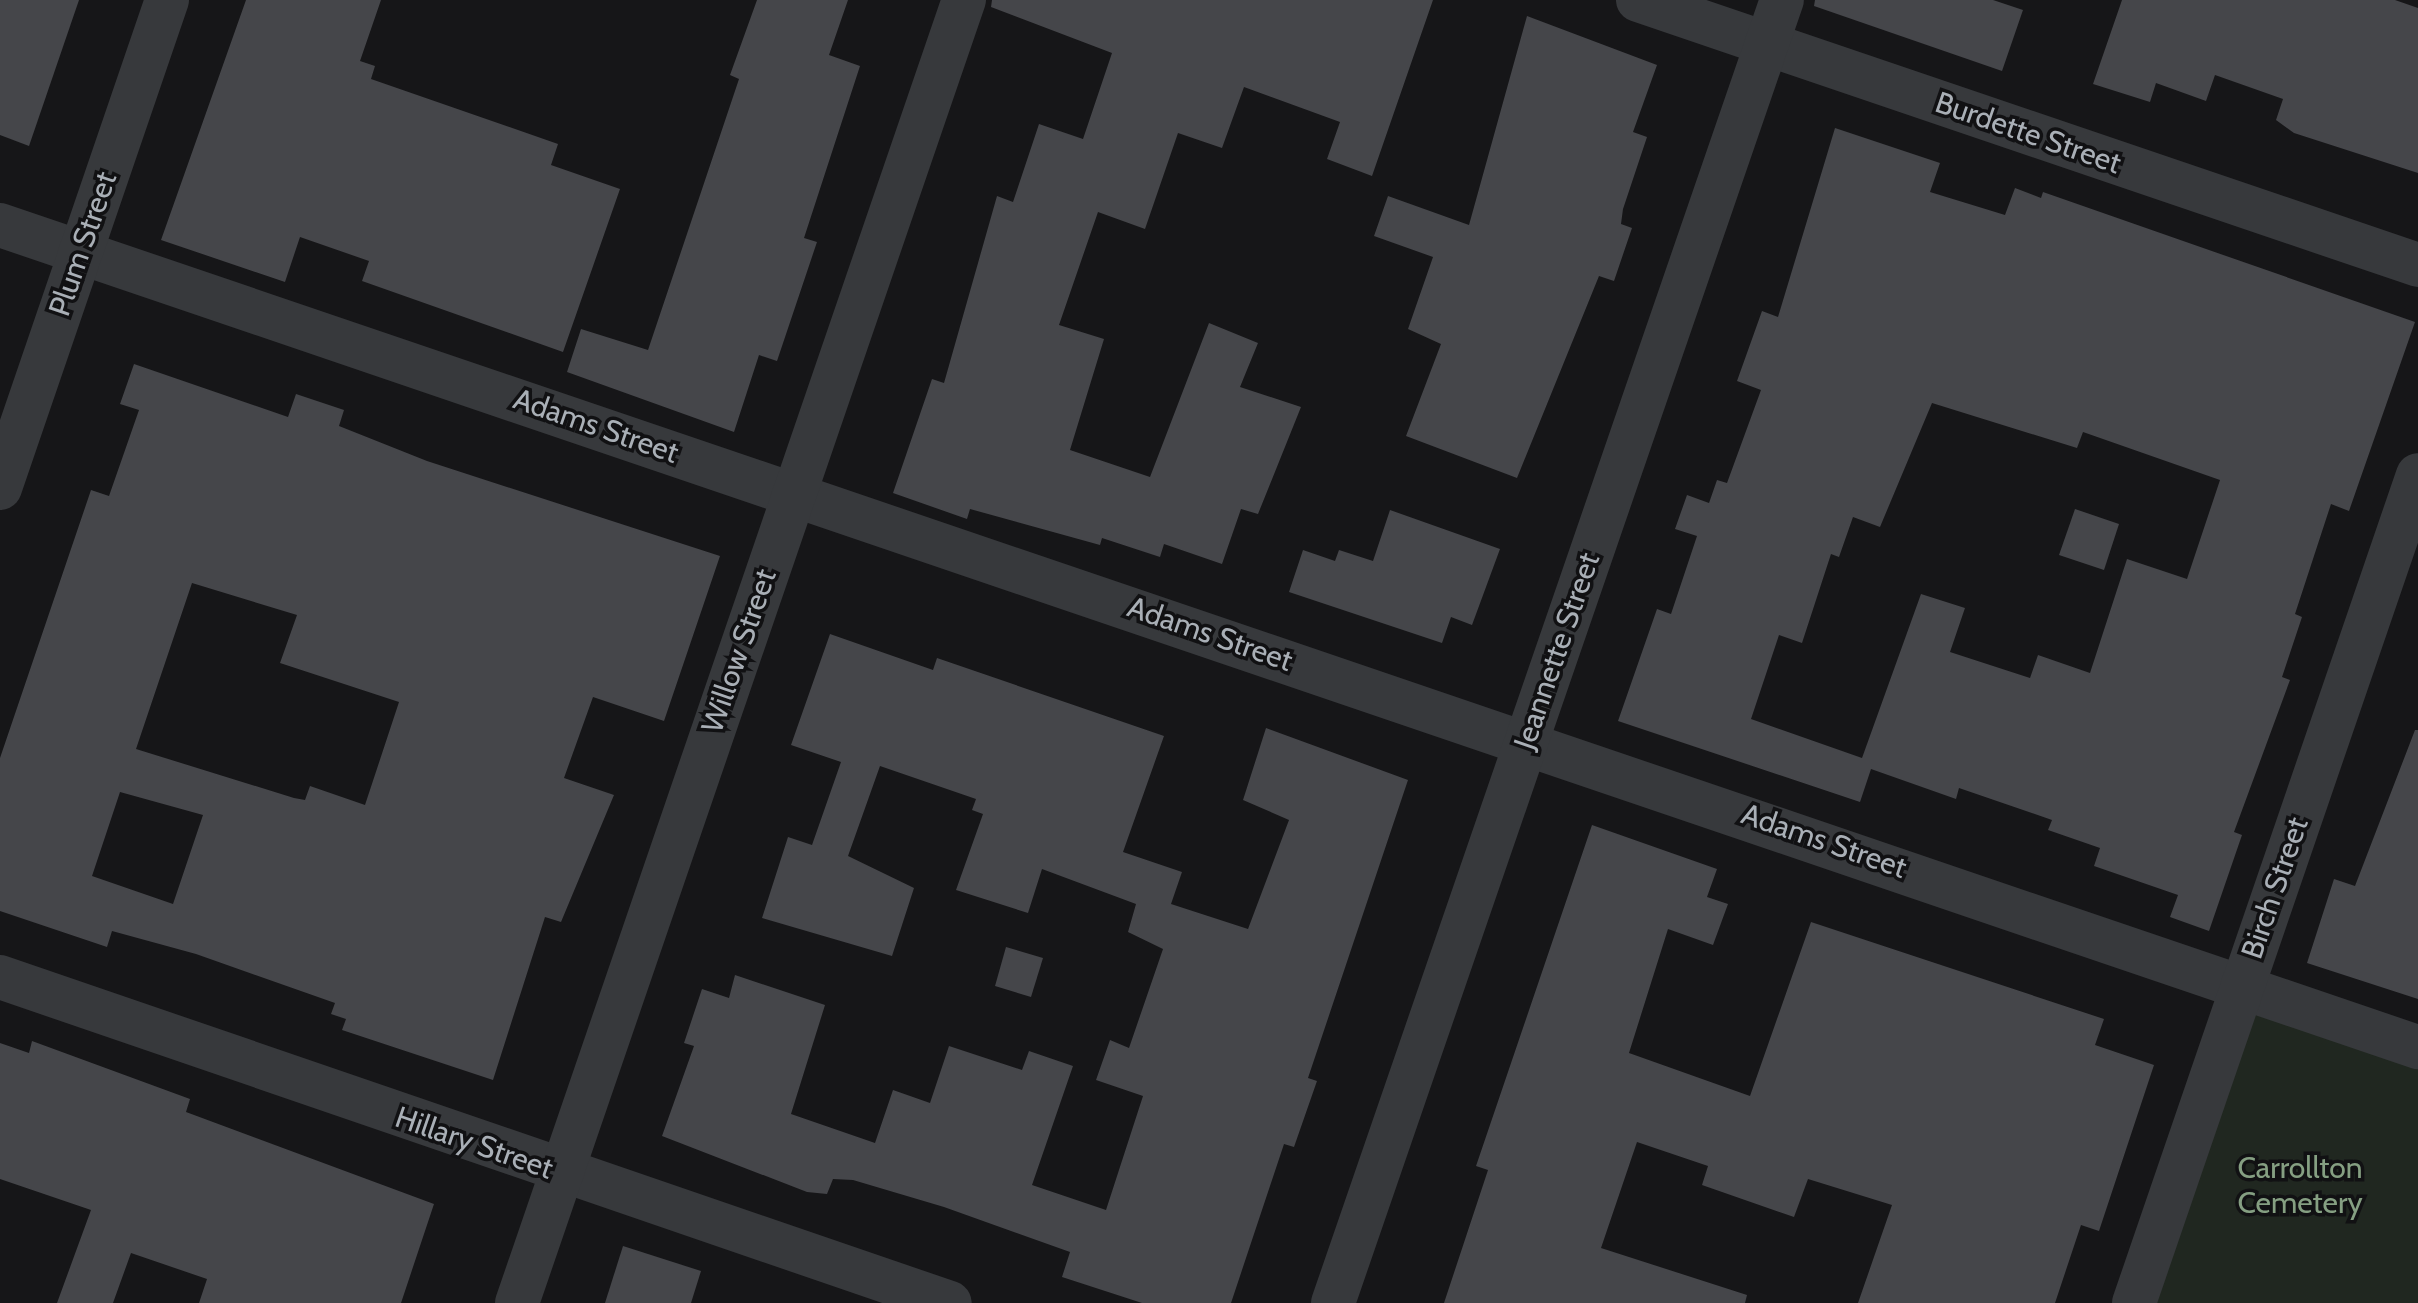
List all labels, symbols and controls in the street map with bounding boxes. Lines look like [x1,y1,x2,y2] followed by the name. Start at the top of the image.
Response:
[1930,84,2126,182] street label: Burdette Street
[42,167,124,321] street label: Plum Street
[509,381,683,471] street label: Adams Street
[1507,548,1607,754] street label: Jeannette Street
[694,565,784,737] street label: Willow Street
[1123,589,1297,679] street label: Adams Street
[1737,796,1911,886] street label: Adams Street
[2234,813,2316,963] street label: Birch Street
[390,1099,558,1187] street label: Hillary Street
[2237,1150,2363,1220] park label: Carrollton Cemetery

